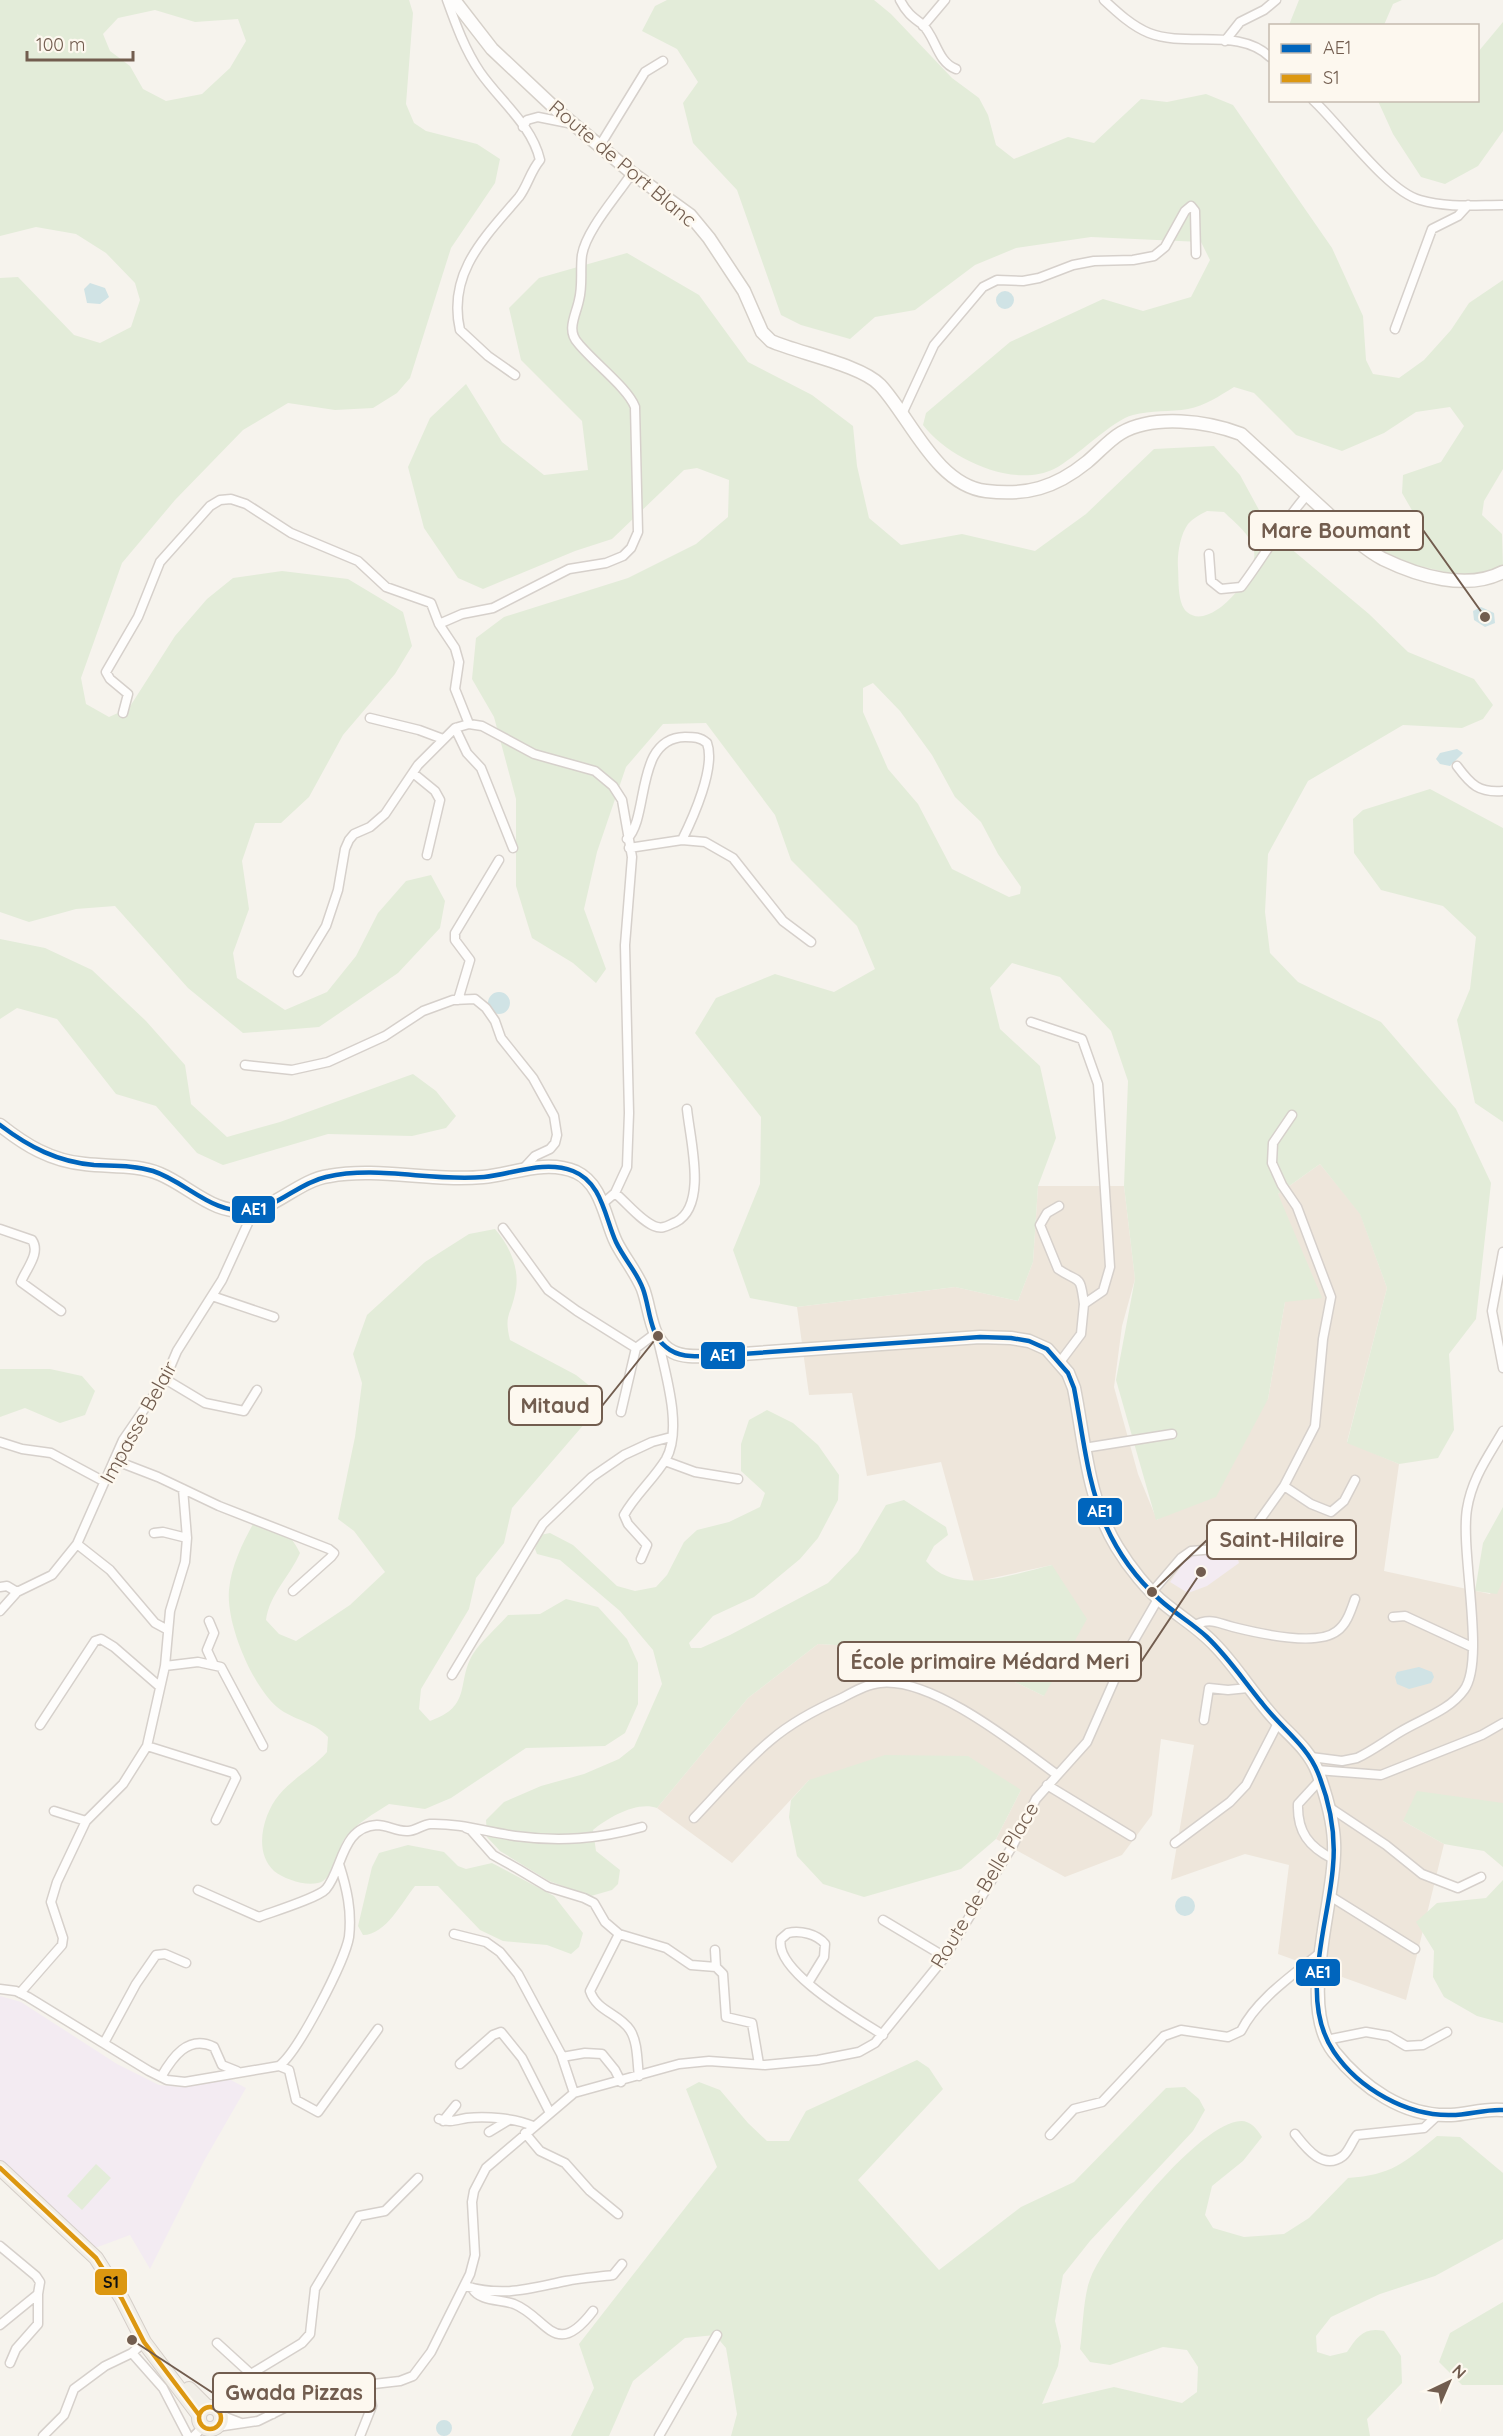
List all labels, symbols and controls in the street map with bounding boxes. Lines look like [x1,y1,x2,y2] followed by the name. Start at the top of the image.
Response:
[27,24,134,62] scale bar
[1269,24,1479,102] legend
[36,33,85,56] text: 100 m
[1323,36,1352,59] text: AE1
[1323,66,1340,89] text: S1
[544,94,702,232] street label: Route de Port Blanc
[1249,511,1423,550] callout: Mare Boumant
[1261,517,1411,543] text: Mare Boumant
[231,1195,276,1224] line badge: AE1
[241,1199,267,1219] text: AE1
[700,1341,746,1370] line badge: AE1
[710,1345,736,1365] text: AE1
[94,1356,182,1488] street label: Impasse Belair
[509,1386,602,1425] callout: Mitaud
[520,1392,590,1418] text: Mitaud
[1077,1497,1123,1526] line badge: AE1
[1087,1501,1113,1521] text: AE1
[1207,1520,1356,1559] callout: Saint-Hilaire
[1219,1526,1345,1552] text: Saint-Hilaire
[838,1642,1141,1681] callout: École primaire Médard Meri
[851,1648,1129,1674] text: École primaire Médard Meri
[924,1797,1044,1973] street label: Route de Belle Place
[1295,1958,1341,1987] line badge: AE1
[1305,1962,1331,1982] text: AE1
[94,2268,128,2296] line badge: S1
[103,2272,119,2292] text: S1
[1419,2352,1479,2412] north arrow
[1448,2360,1471,2382] text: N
[213,2373,375,2412] callout: Gwada Pizzas
[225,2379,363,2405] text: Gwada Pizzas

